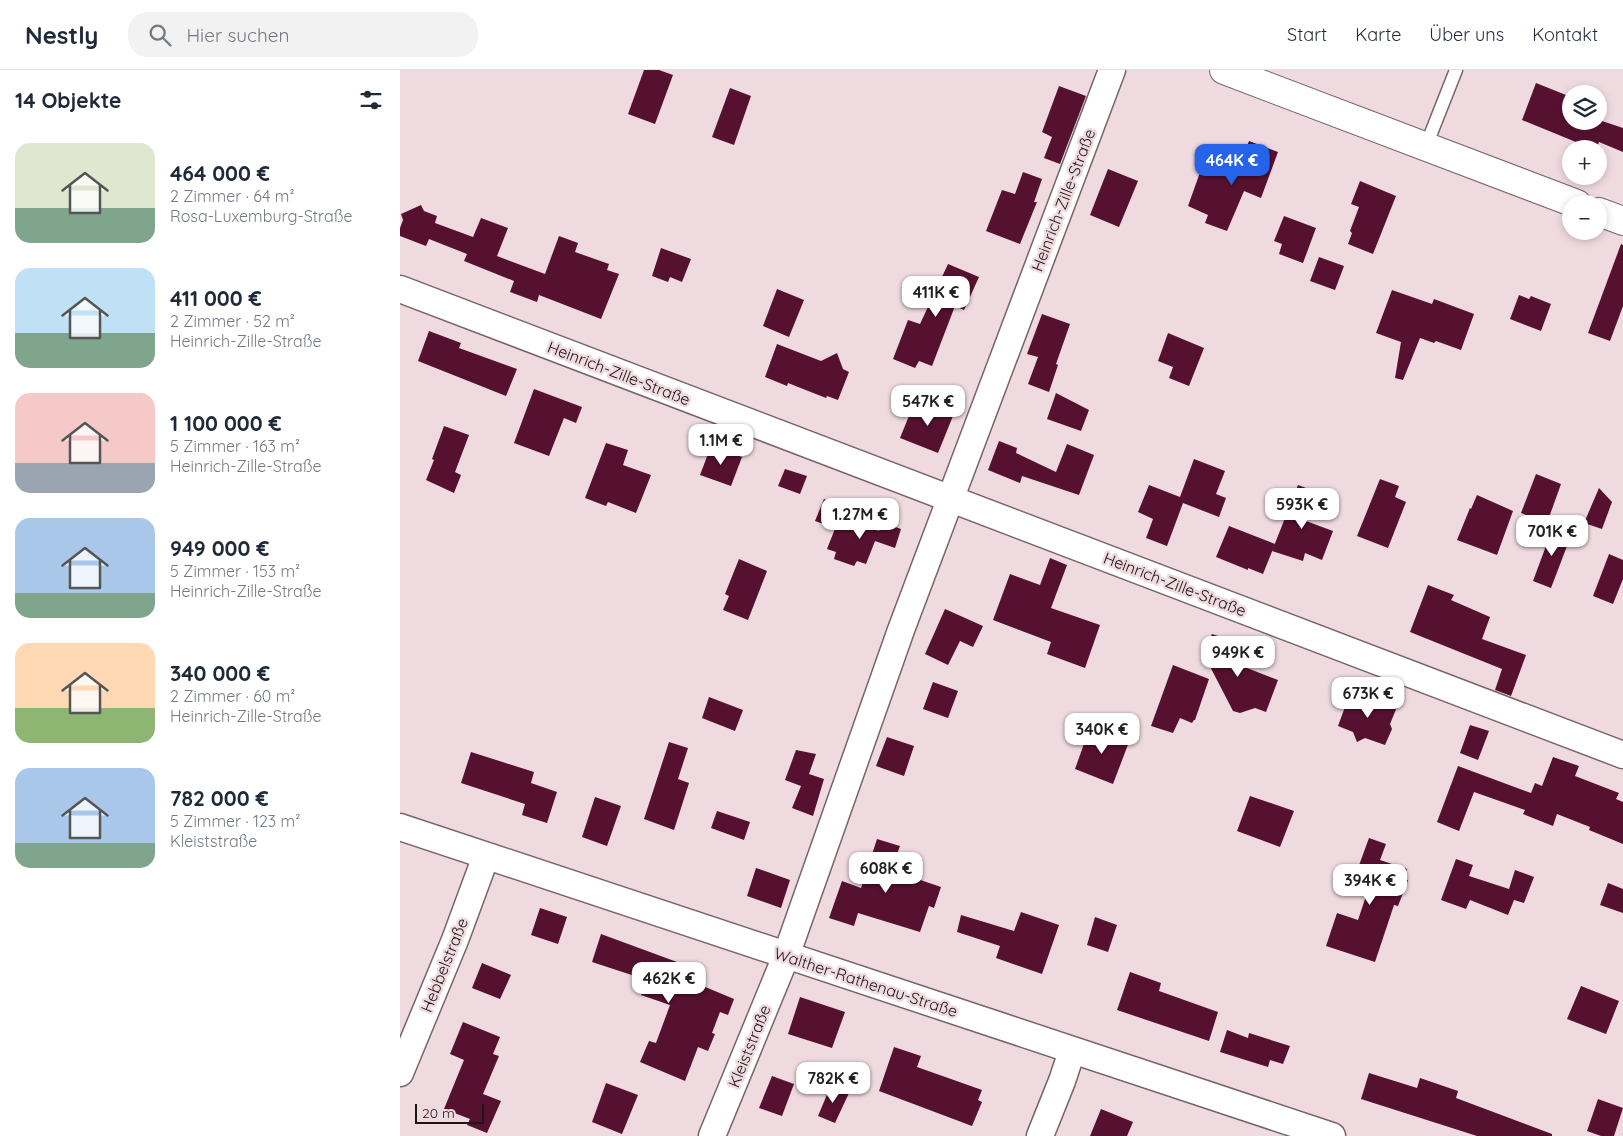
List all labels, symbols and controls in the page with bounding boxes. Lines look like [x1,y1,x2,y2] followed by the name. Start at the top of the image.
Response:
[128,12,478,57] search box
[25,20,98,50] text: Nestly
[146,21,174,49] icon: search
[186,23,289,47] text: Hier suchen
[1287,23,1327,46] text: Start
[1355,23,1401,46] text: Karte
[1429,23,1504,46] text: Über uns
[1532,23,1598,46] text: Kontakt
[1562,85,1607,240] map controls
[1562,85,1607,130] button: layers
[357,86,385,114] icon: filters
[15,87,122,113] text: 14 Objekte
[1027,126,1099,274] street label: Heinrich-Zille-Straße
[1562,140,1607,185] button: +
[1191,144,1273,186] pin: 464K €
[1206,150,1258,170] text: 464K €
[170,160,270,186] text: 464 000 €
[55,163,115,223] icon: home
[170,186,295,206] text: 2 Zimmer · 64 m²
[1562,195,1607,240] button: −
[170,206,352,226] text: Rosa-Luxemburg-Straße
[895,276,977,318] pin: 411K €
[913,282,959,302] text: 411K €
[170,285,262,311] text: 411 000 €
[55,288,115,348] icon: home
[170,311,295,331] text: 2 Zimmer · 52 m²
[170,331,321,351] text: Heinrich-Zille-Straße
[545,337,693,409] street label: Heinrich-Zille-Straße
[887,384,969,427] pin: 547K €
[902,391,954,411] text: 547K €
[170,410,282,436] text: 1 100 000 €
[55,413,115,473] icon: home
[680,424,762,466] pin: 1.1M €
[699,430,743,450] text: 1.1M €
[170,436,300,456] text: 5 Zimmer · 163 m²
[170,456,321,476] text: Heinrich-Zille-Straße
[1261,488,1343,530] pin: 593K €
[1276,494,1328,514] text: 593K €
[814,498,906,540] pin: 1.27M €
[832,504,888,524] text: 1.27M €
[1511,514,1593,557] pin: 701K €
[1527,521,1577,541] text: 701K €
[170,535,269,561] text: 949 000 €
[55,538,115,598] icon: home
[1101,548,1249,620] street label: Heinrich-Zille-Straße
[170,561,300,581] text: 5 Zimmer · 153 m²
[170,581,321,601] text: Heinrich-Zille-Straße
[1197,636,1279,678] pin: 949K €
[1212,642,1264,662] text: 949K €
[170,660,270,686] text: 340 000 €
[55,663,115,723] icon: home
[1327,676,1409,719] pin: 673K €
[1342,683,1394,703] text: 673K €
[170,686,295,706] text: 2 Zimmer · 60 m²
[170,706,321,726] text: Heinrich-Zille-Straße
[1061,712,1143,755] pin: 340K €
[1076,719,1128,739] text: 340K €
[170,785,269,811] text: 782 000 €
[55,788,115,848] icon: home
[170,811,300,831] text: 5 Zimmer · 123 m²
[170,831,257,851] text: Kleiststraße
[845,852,927,894] pin: 608K €
[860,858,912,878] text: 608K €
[1329,864,1411,906] pin: 394K €
[1344,870,1396,890] text: 394K €
[416,915,472,1015] street label: Hebbelstraße
[772,943,960,1021] street label: Walther-Rathenau-Straße
[628,962,710,1004] pin: 462K €
[643,968,695,988] text: 462K €
[723,1002,775,1090] street label: Kleiststraße
[792,1062,874,1104] pin: 782K €
[807,1068,859,1088] text: 782K €
[415,1101,484,1124] scale bar
[422,1104,455,1122] text: 20 m

